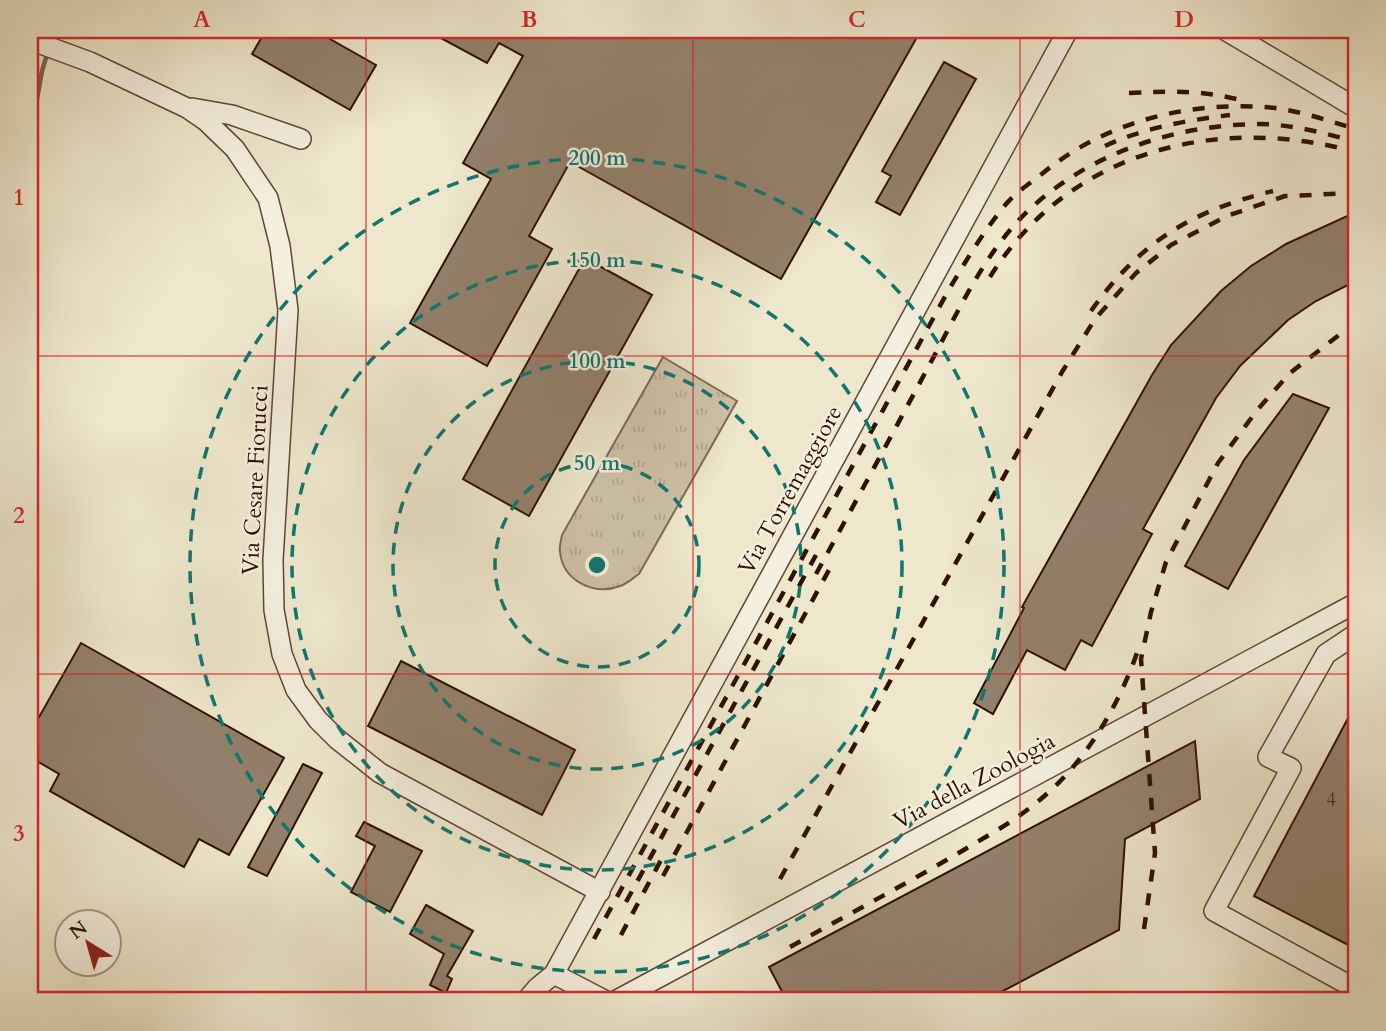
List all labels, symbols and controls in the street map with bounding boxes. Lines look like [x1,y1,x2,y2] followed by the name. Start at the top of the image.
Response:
[193,4,211,35] text: A
[521,4,537,35] text: B
[848,4,866,35] text: C
[1174,4,1194,35] text: D
[568,144,626,173] text: 200 m
[13,182,25,213] text: 1
[568,246,626,275] text: 150 m
[568,347,626,376] text: 100 m
[235,384,275,576] street label: Via Cesare Fiorucci
[731,400,849,580] street label: Via Torremaggiore
[574,449,621,478] text: 50 m
[13,500,25,531] text: 2
[585,553,609,577] centre of rings
[888,725,1060,837] street label: Via della Zoologia
[1326,787,1336,813] house number: 4
[13,818,25,849] text: 3
[52,908,122,978] north arrow
[64,915,93,946] text: N

